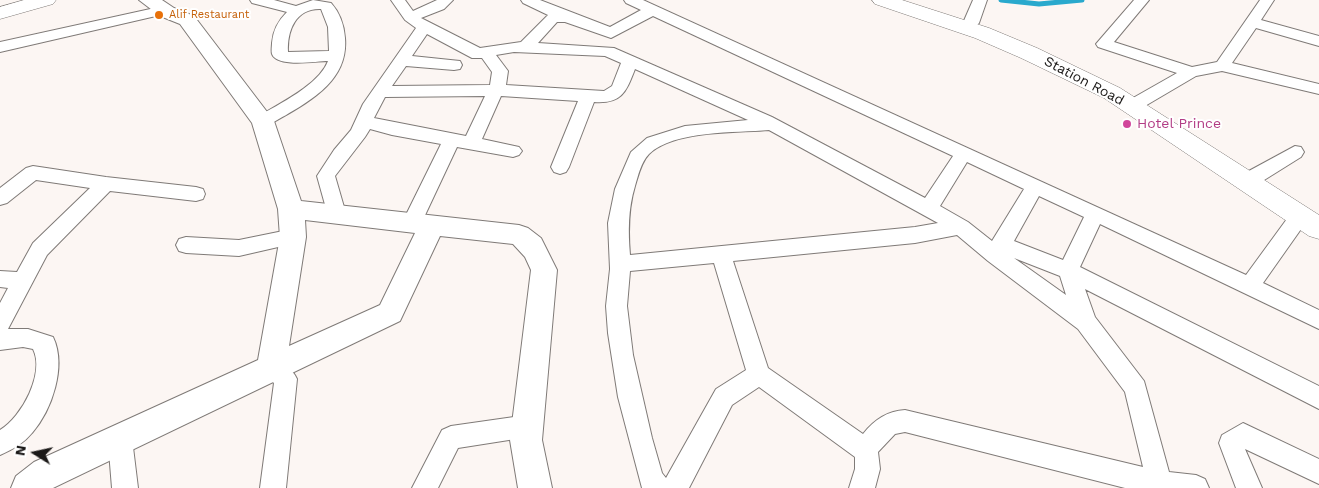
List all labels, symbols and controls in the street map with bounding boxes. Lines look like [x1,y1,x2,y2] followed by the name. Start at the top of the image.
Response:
[169,8,249,22] place label: Alif Restaurant
[153,9,165,21] marker: Alif Restaurant
[1041,53,1127,109] street label: Station Road
[1137,116,1221,132] place label: Hotel Prince
[1121,118,1133,130] marker: Hotel Prince
[10,428,60,478] north arrow
[11,444,29,457] text: N

